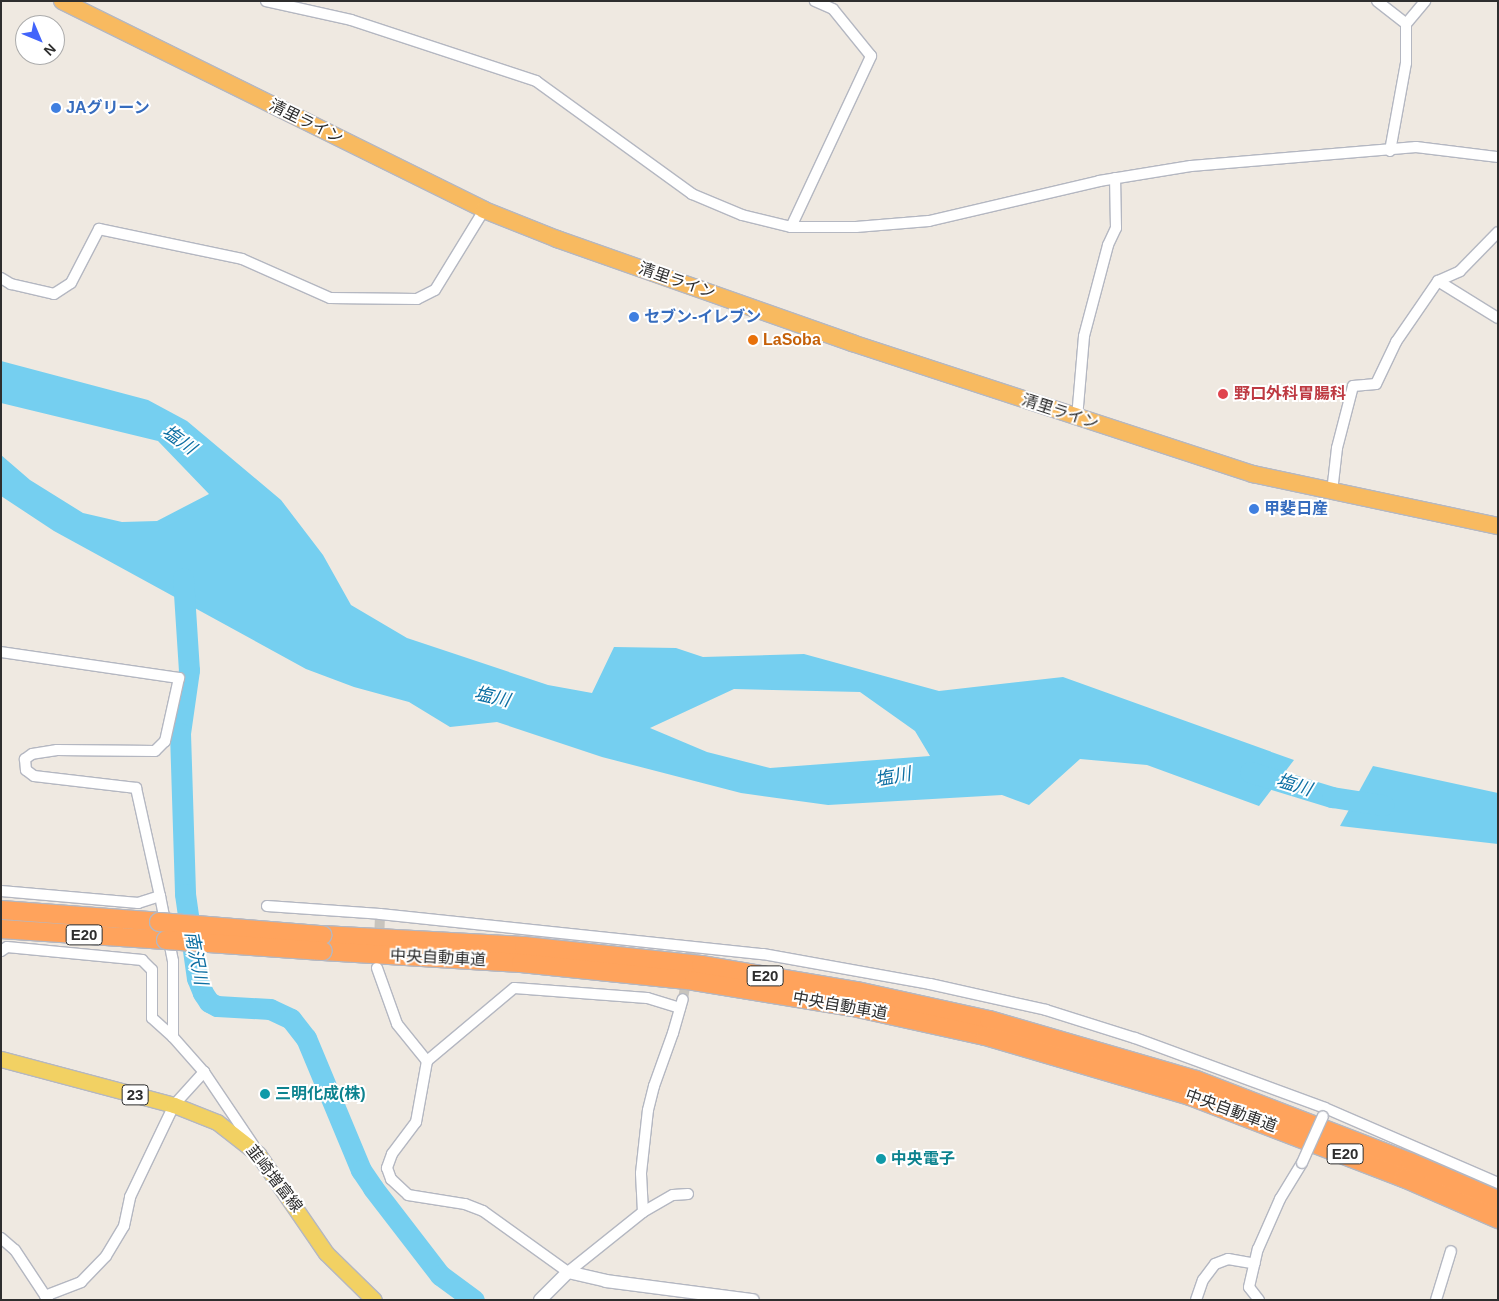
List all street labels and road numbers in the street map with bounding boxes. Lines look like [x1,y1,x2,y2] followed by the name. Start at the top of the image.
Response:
[266,96,346,148] street label: 清里ライン
[636,259,718,303] street label: 清里ライン
[1019,391,1101,433] street label: 清里ライン
[65,922,103,948] road number: E20
[390,946,486,970] street label: 中央自動車道
[746,964,784,988] road number: E20
[791,988,889,1024] street label: 中央自動車道
[121,1082,149,1108] road number: 23
[1183,1086,1279,1136] street label: 中央自動車道
[242,1142,306,1216] street label: 韮崎増富線
[1326,1142,1364,1166] road number: E20

